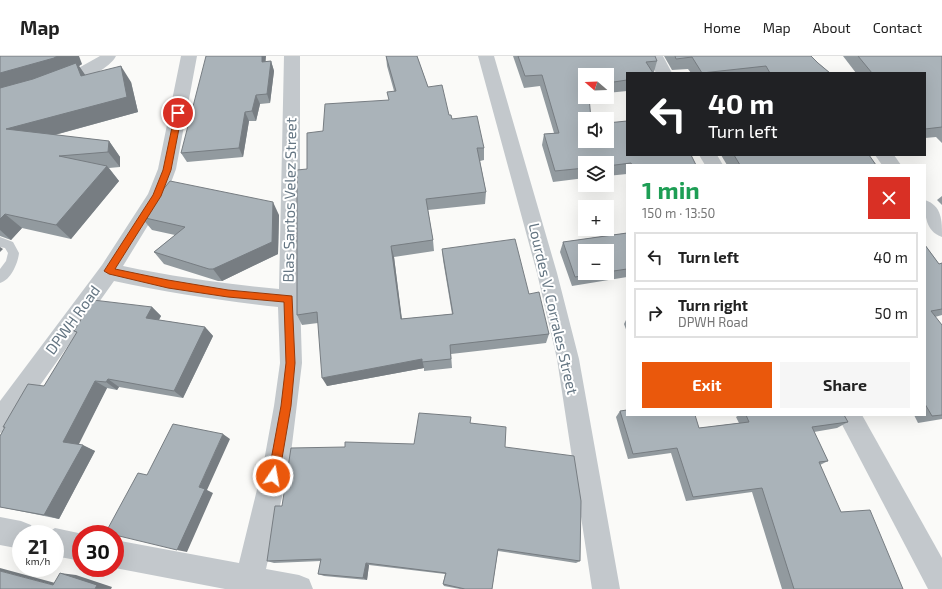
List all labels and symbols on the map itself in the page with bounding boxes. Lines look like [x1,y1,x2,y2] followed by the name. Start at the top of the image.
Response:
[578,68,614,104] north arrow
[161,96,195,130] pin
[279,117,299,283] street label: Blas Santos Velez Street
[525,221,583,397] street label: Lourdes V. Corrales Street
[41,281,103,357] street label: DPWH Road
[252,455,294,497] position arrow
[72,525,124,577] speed limit sign: 30

